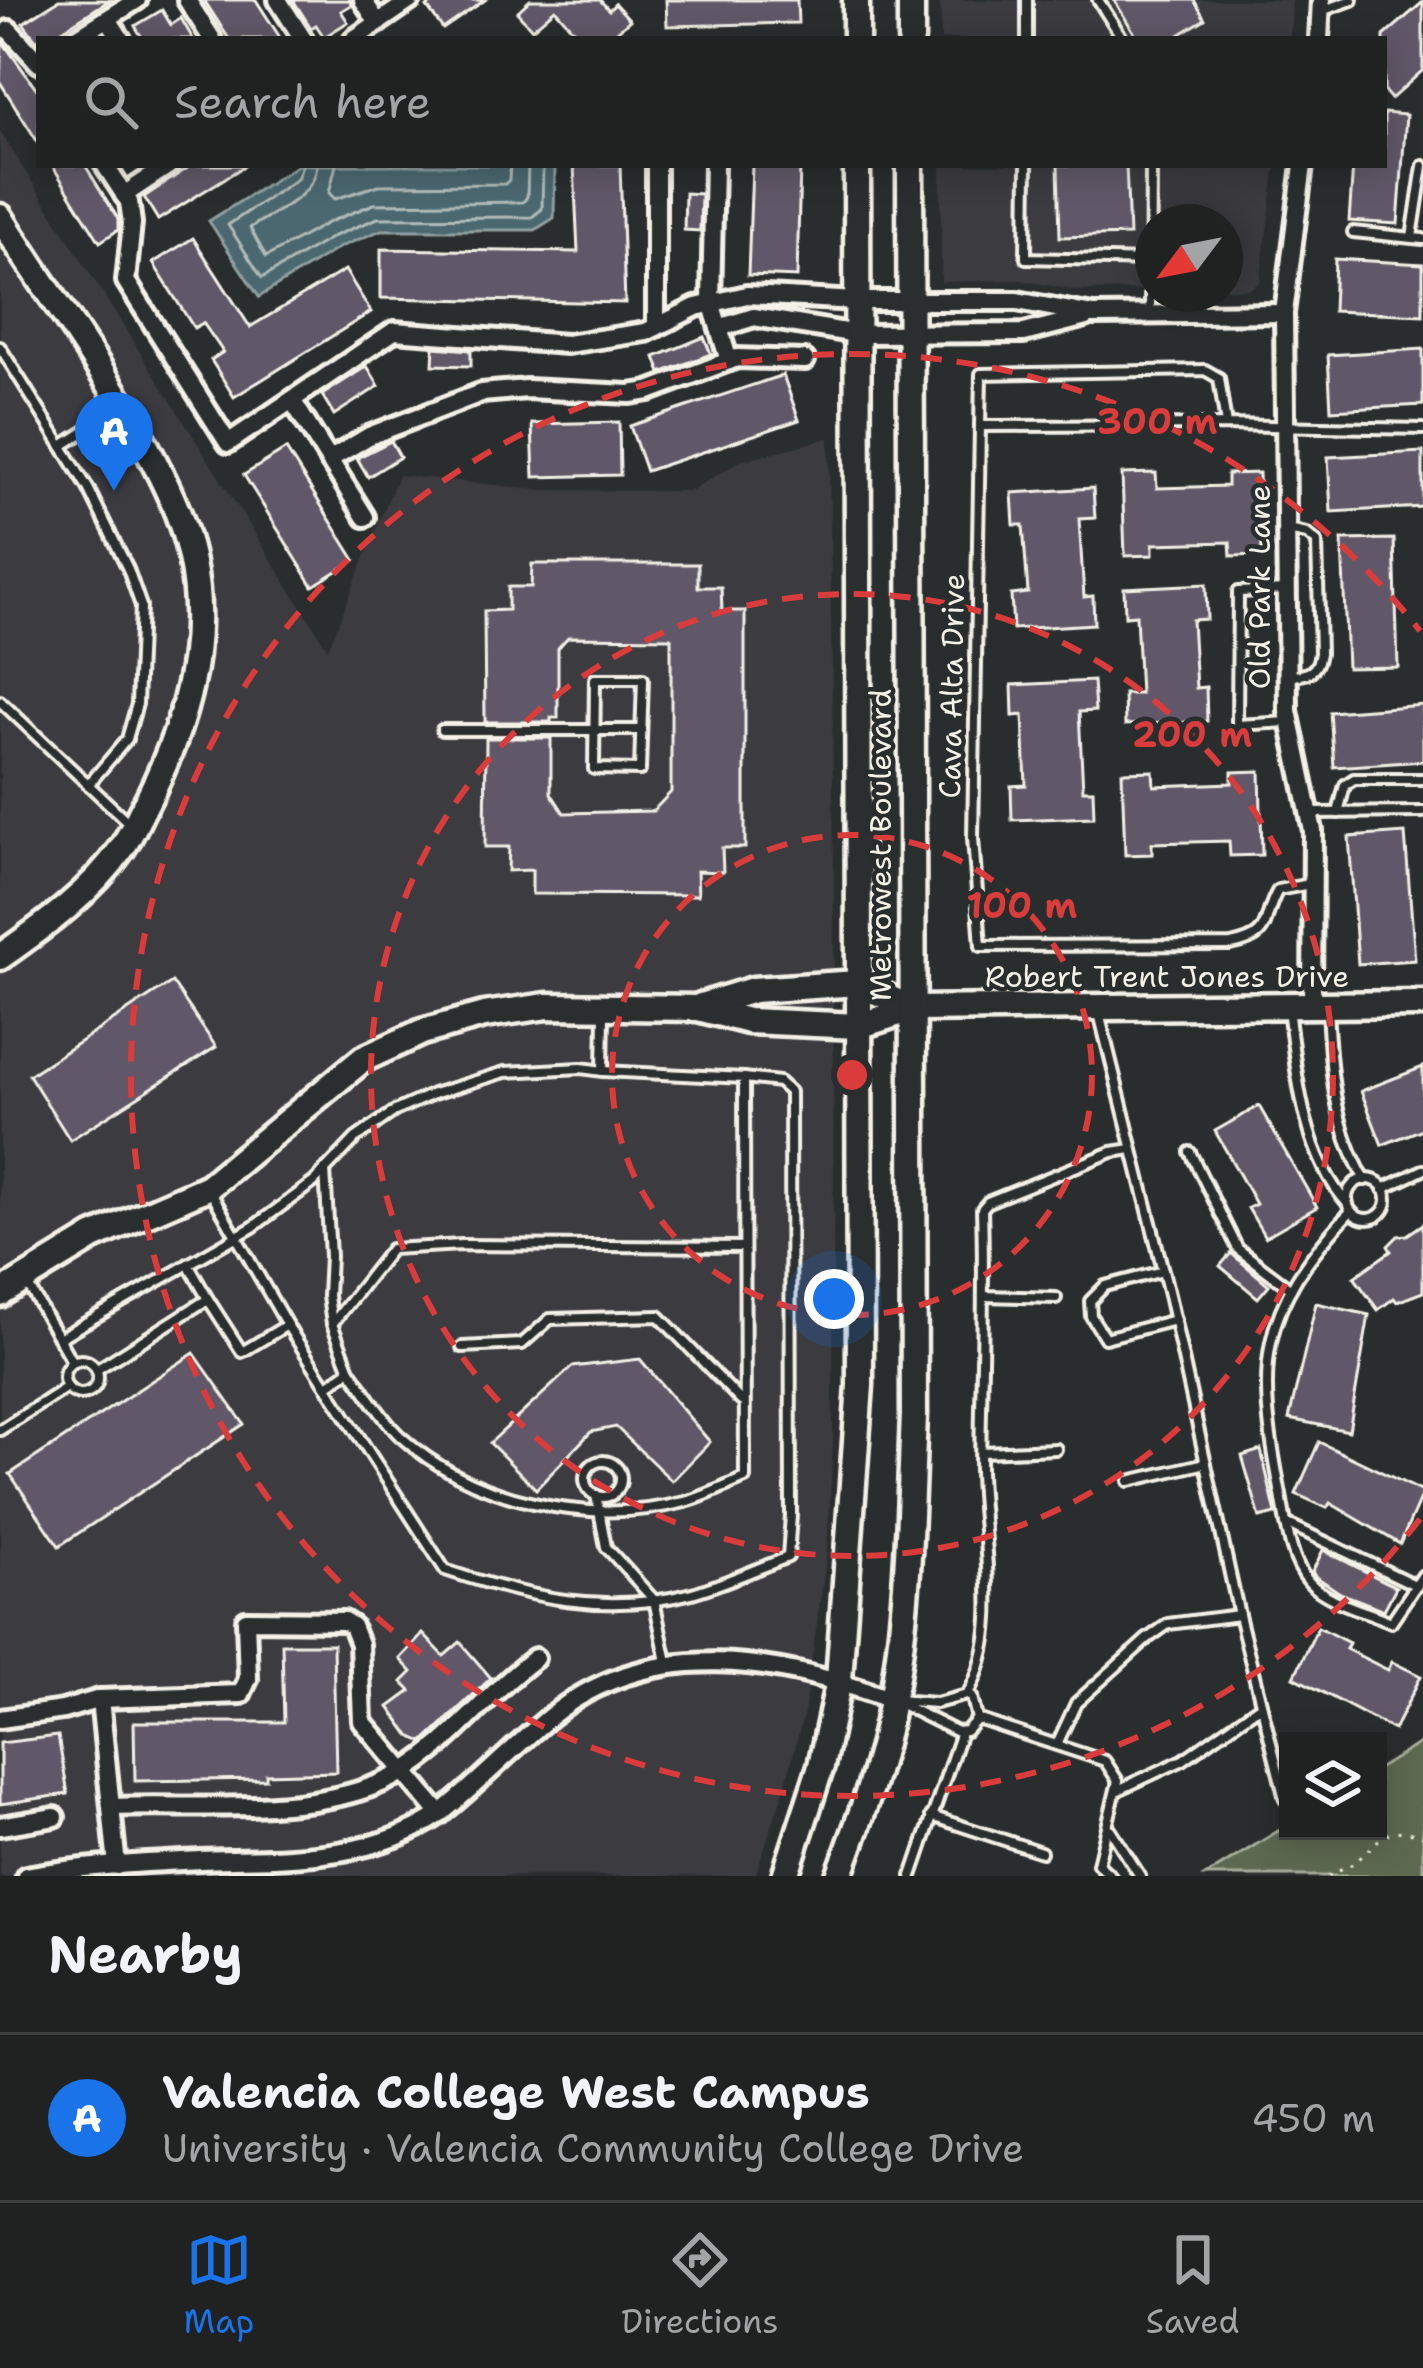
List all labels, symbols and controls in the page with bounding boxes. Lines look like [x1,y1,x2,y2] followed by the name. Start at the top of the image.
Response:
[36,36,1387,168] search box
[78,69,144,135] icon: search
[174,72,431,132] text: Search here
[1135,204,1243,312] north arrow
[75,392,153,491] pin: A
[1097,397,1217,446] text: 300 m
[1239,485,1280,689] street label: Old Park Lane
[929,573,974,799] street label: Cava Alta Drive
[860,689,901,1001] street label: Metrowest Boulevard
[1132,710,1252,759] text: 200 m
[967,881,1078,930] text: 100 m
[985,956,1349,997] street label: Robert Trent Jones Drive
[831,1054,873,1096] centre of rings
[804,1269,864,1329] your location
[1279,1732,1387,1840] map controls
[1279,1732,1387,1840] button: layers
[48,1920,243,1988] text: Nearby
[162,2062,870,2122] text: Valencia College West Campus
[72,2092,102,2144] text: A
[1251,2092,1375,2144] text: 450 m
[162,2122,1024,2174] text: University · Valencia Community College Drive
[184,2227,254,2344] tab: Map
[621,2227,779,2344] tab: Directions
[1146,2227,1239,2344] tab: Saved

